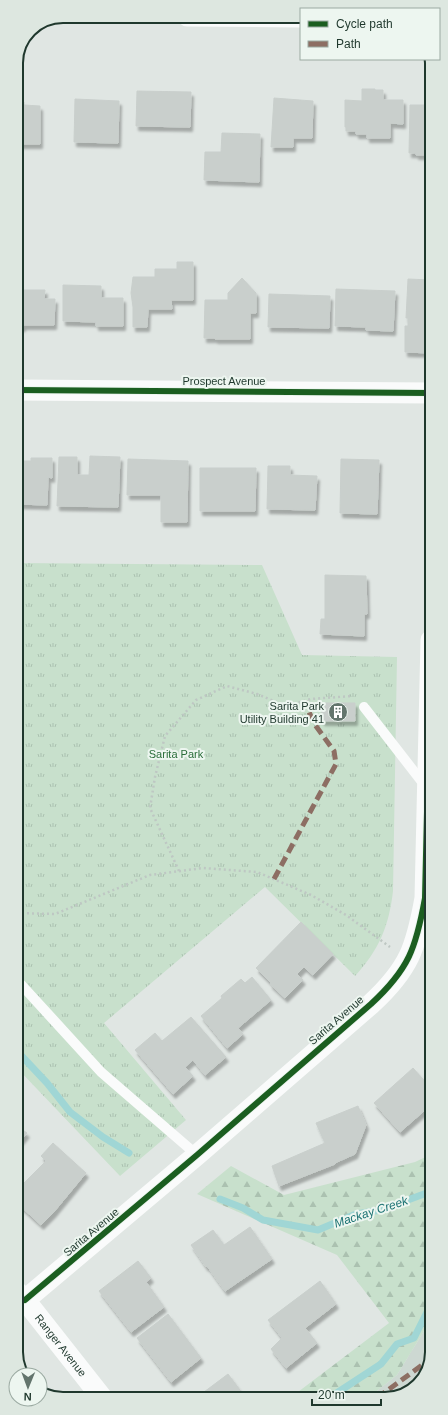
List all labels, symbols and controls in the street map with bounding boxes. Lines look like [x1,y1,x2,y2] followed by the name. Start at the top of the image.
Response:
[300,8,440,60] legend
[336,17,393,31] text: Cycle path
[336,37,361,51] text: Path
[183,375,265,387] street label: Prospect Avenue
[240,700,324,725] place label: Sarita Park Utility Building 41
[327,701,349,723] building icon: Sarita Park Utility Building 41
[149,748,204,760] park label: Sarita Park
[306,993,366,1047] street label: Sarita Avenue
[332,1193,411,1231] water label: Mackay Creek
[61,1205,121,1259] street label: Sarita Avenue
[33,1312,89,1379] street label: Ranger Avenue
[8,1367,48,1407] north arrow
[312,1381,381,1407] scale bar
[318,1388,345,1402] text: 20 m
[24,1391,32,1403] text: N

